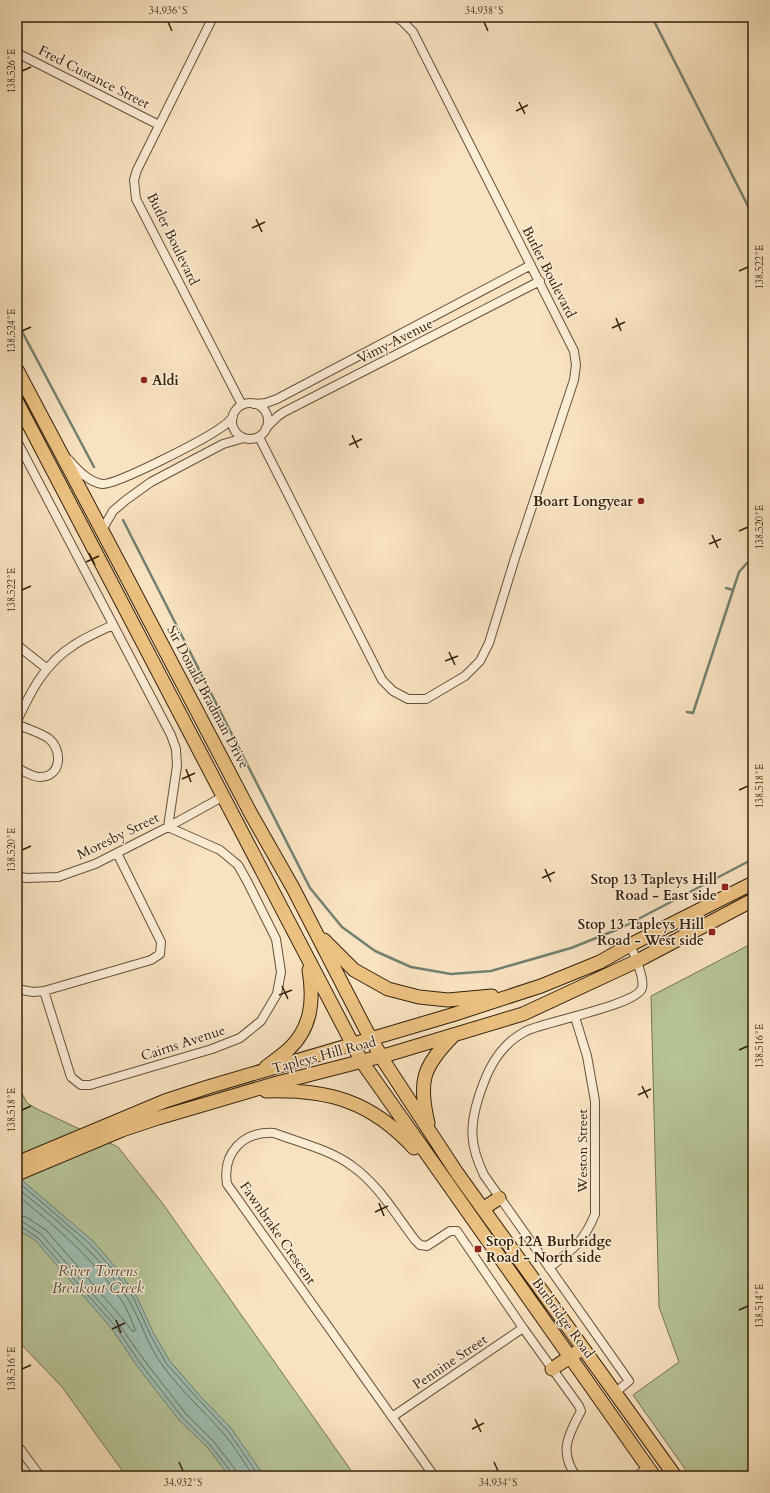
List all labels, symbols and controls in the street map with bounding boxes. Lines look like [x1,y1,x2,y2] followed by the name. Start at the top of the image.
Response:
[149,4,187,18] text: 34.936°S
[465,4,503,18] text: 34.938°S
[35,41,153,113] street label: Fred Custance Street
[5,49,19,93] text: 138.526°E
[142,190,204,289] street label: Butler Boulevard
[518,223,581,322] street label: Butler Boulevard
[753,245,767,289] text: 138.522°E
[5,309,19,353] text: 138.524°E
[354,314,436,368] street label: Vimy Avenue
[152,371,179,390] place label: Aldi
[139,375,149,385] marker: Aldi
[533,492,633,511] place label: Boart Longyear
[636,496,646,506] marker: Boart Longyear
[753,505,767,549] text: 138.520°E
[5,568,19,612] text: 138.522°E
[162,622,254,772] street label: Sir Donald Bradman Drive
[753,764,767,808] text: 138.518°E
[74,808,163,864] street label: Moresby Street
[5,828,19,872] text: 138.520°E
[591,870,717,905] place label: Stop 13 Tapleys Hill Road - East side
[720,882,730,892] marker: Stop 13 Tapleys Hill Road - East side
[578,915,704,950] place label: Stop 13 Tapleys Hill Road - West side
[707,927,717,937] marker: Stop 13 Tapleys Hill Road - West side
[138,1020,228,1066] street label: Cairns Avenue
[753,1024,767,1068] text: 138.516°E
[270,1032,379,1078] street label: Tapleys Hill Road
[5,1088,19,1132] text: 138.518°E
[573,1108,592,1194] street label: Weston Street
[235,1178,321,1289] street label: Fawnbrake Crescent
[486,1232,612,1267] place label: Stop 12A Burbridge Road - North side
[473,1244,483,1254] marker: Stop 12A Burbridge Road - North side
[52,1261,145,1298] water label: River Torrens Breakout Creek
[527,1274,599,1362] street label: Burbridge Road
[753,1284,767,1328] text: 138.514°E
[409,1330,492,1394] street label: Pennine Street
[5,1347,19,1391] text: 138.516°E
[164,1476,202,1490] text: 34.932°S
[479,1476,517,1490] text: 34.934°S

